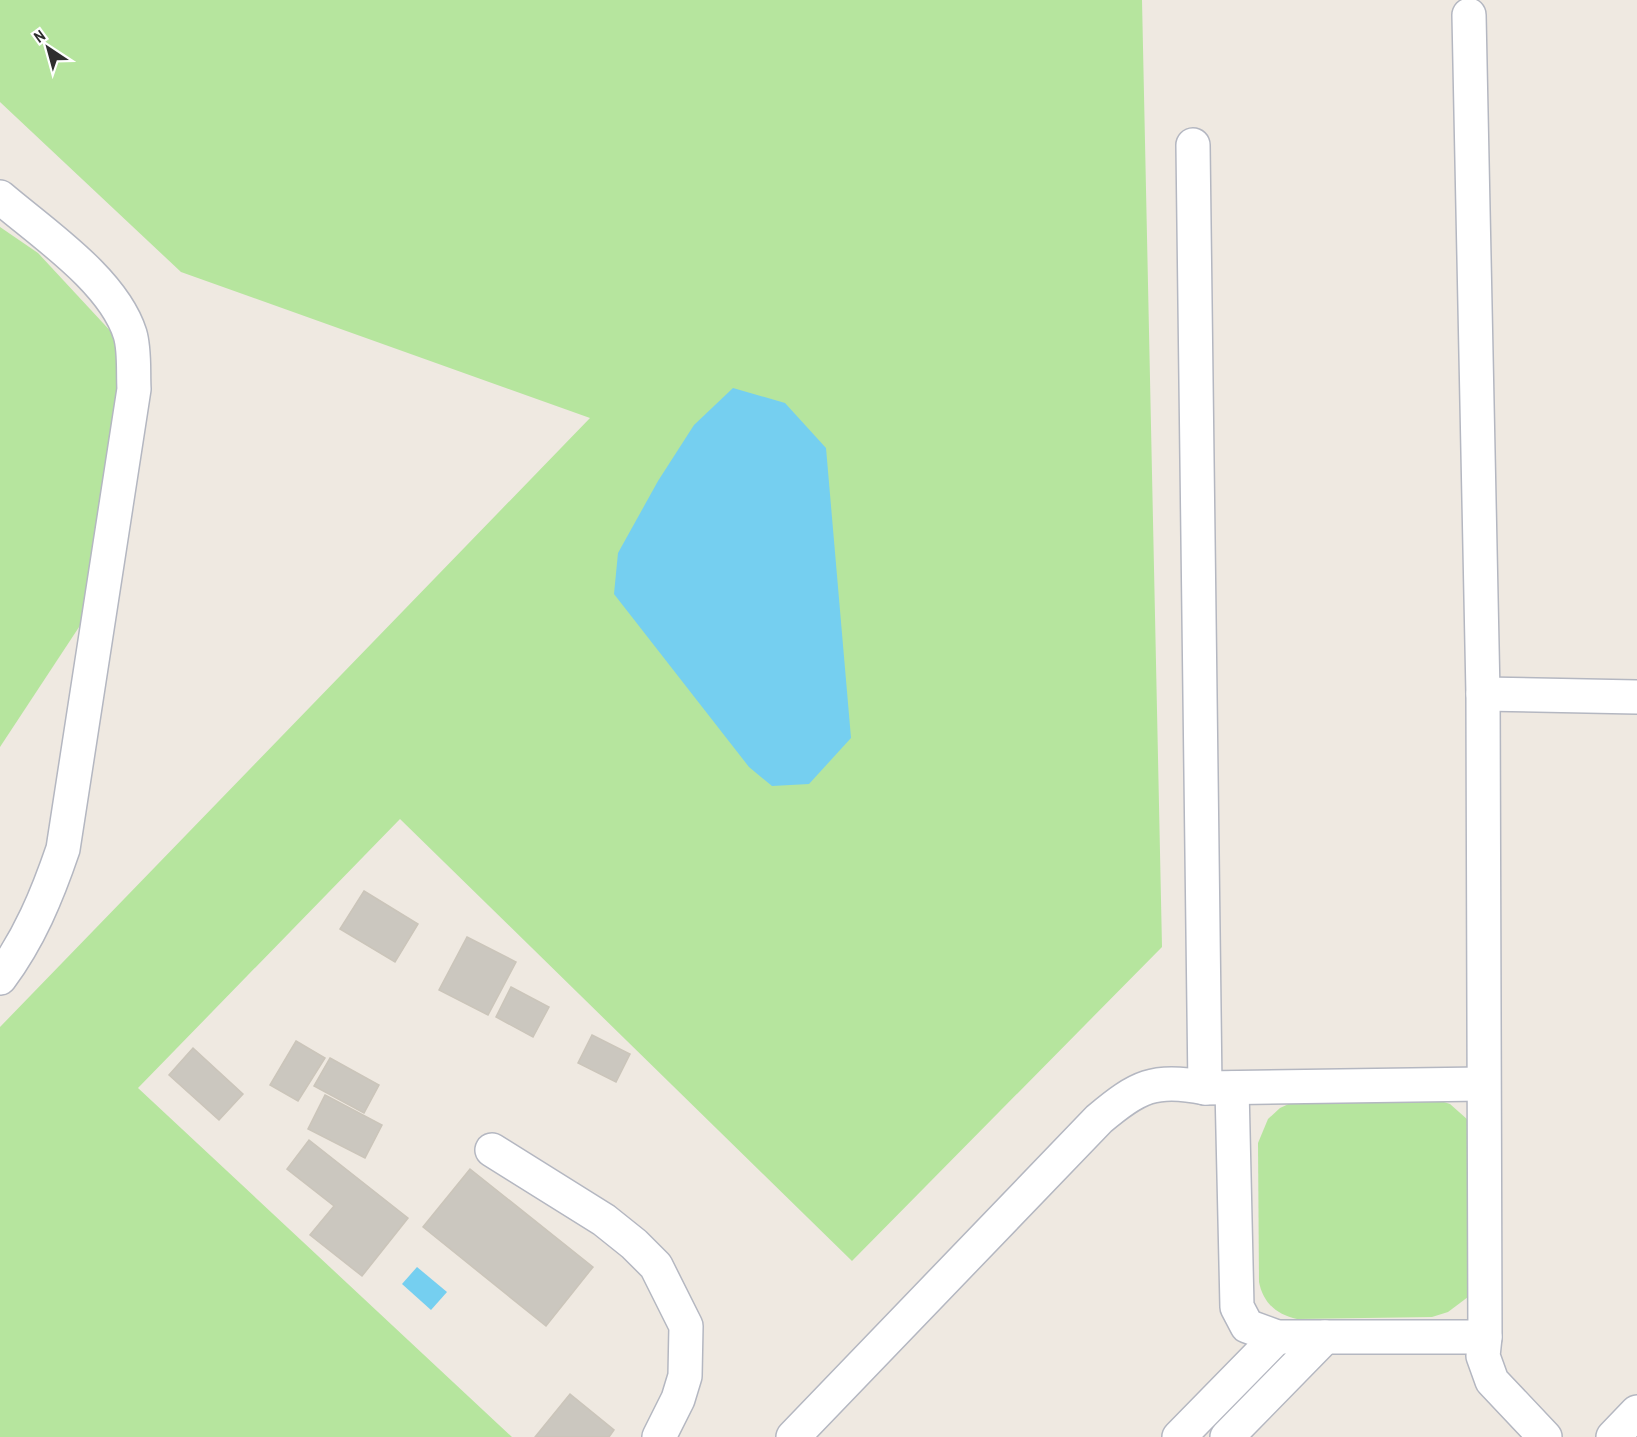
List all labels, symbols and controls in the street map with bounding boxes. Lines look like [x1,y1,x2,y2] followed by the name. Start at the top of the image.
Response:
[18,18,78,78] north arrow
[29,24,49,48] text: N

